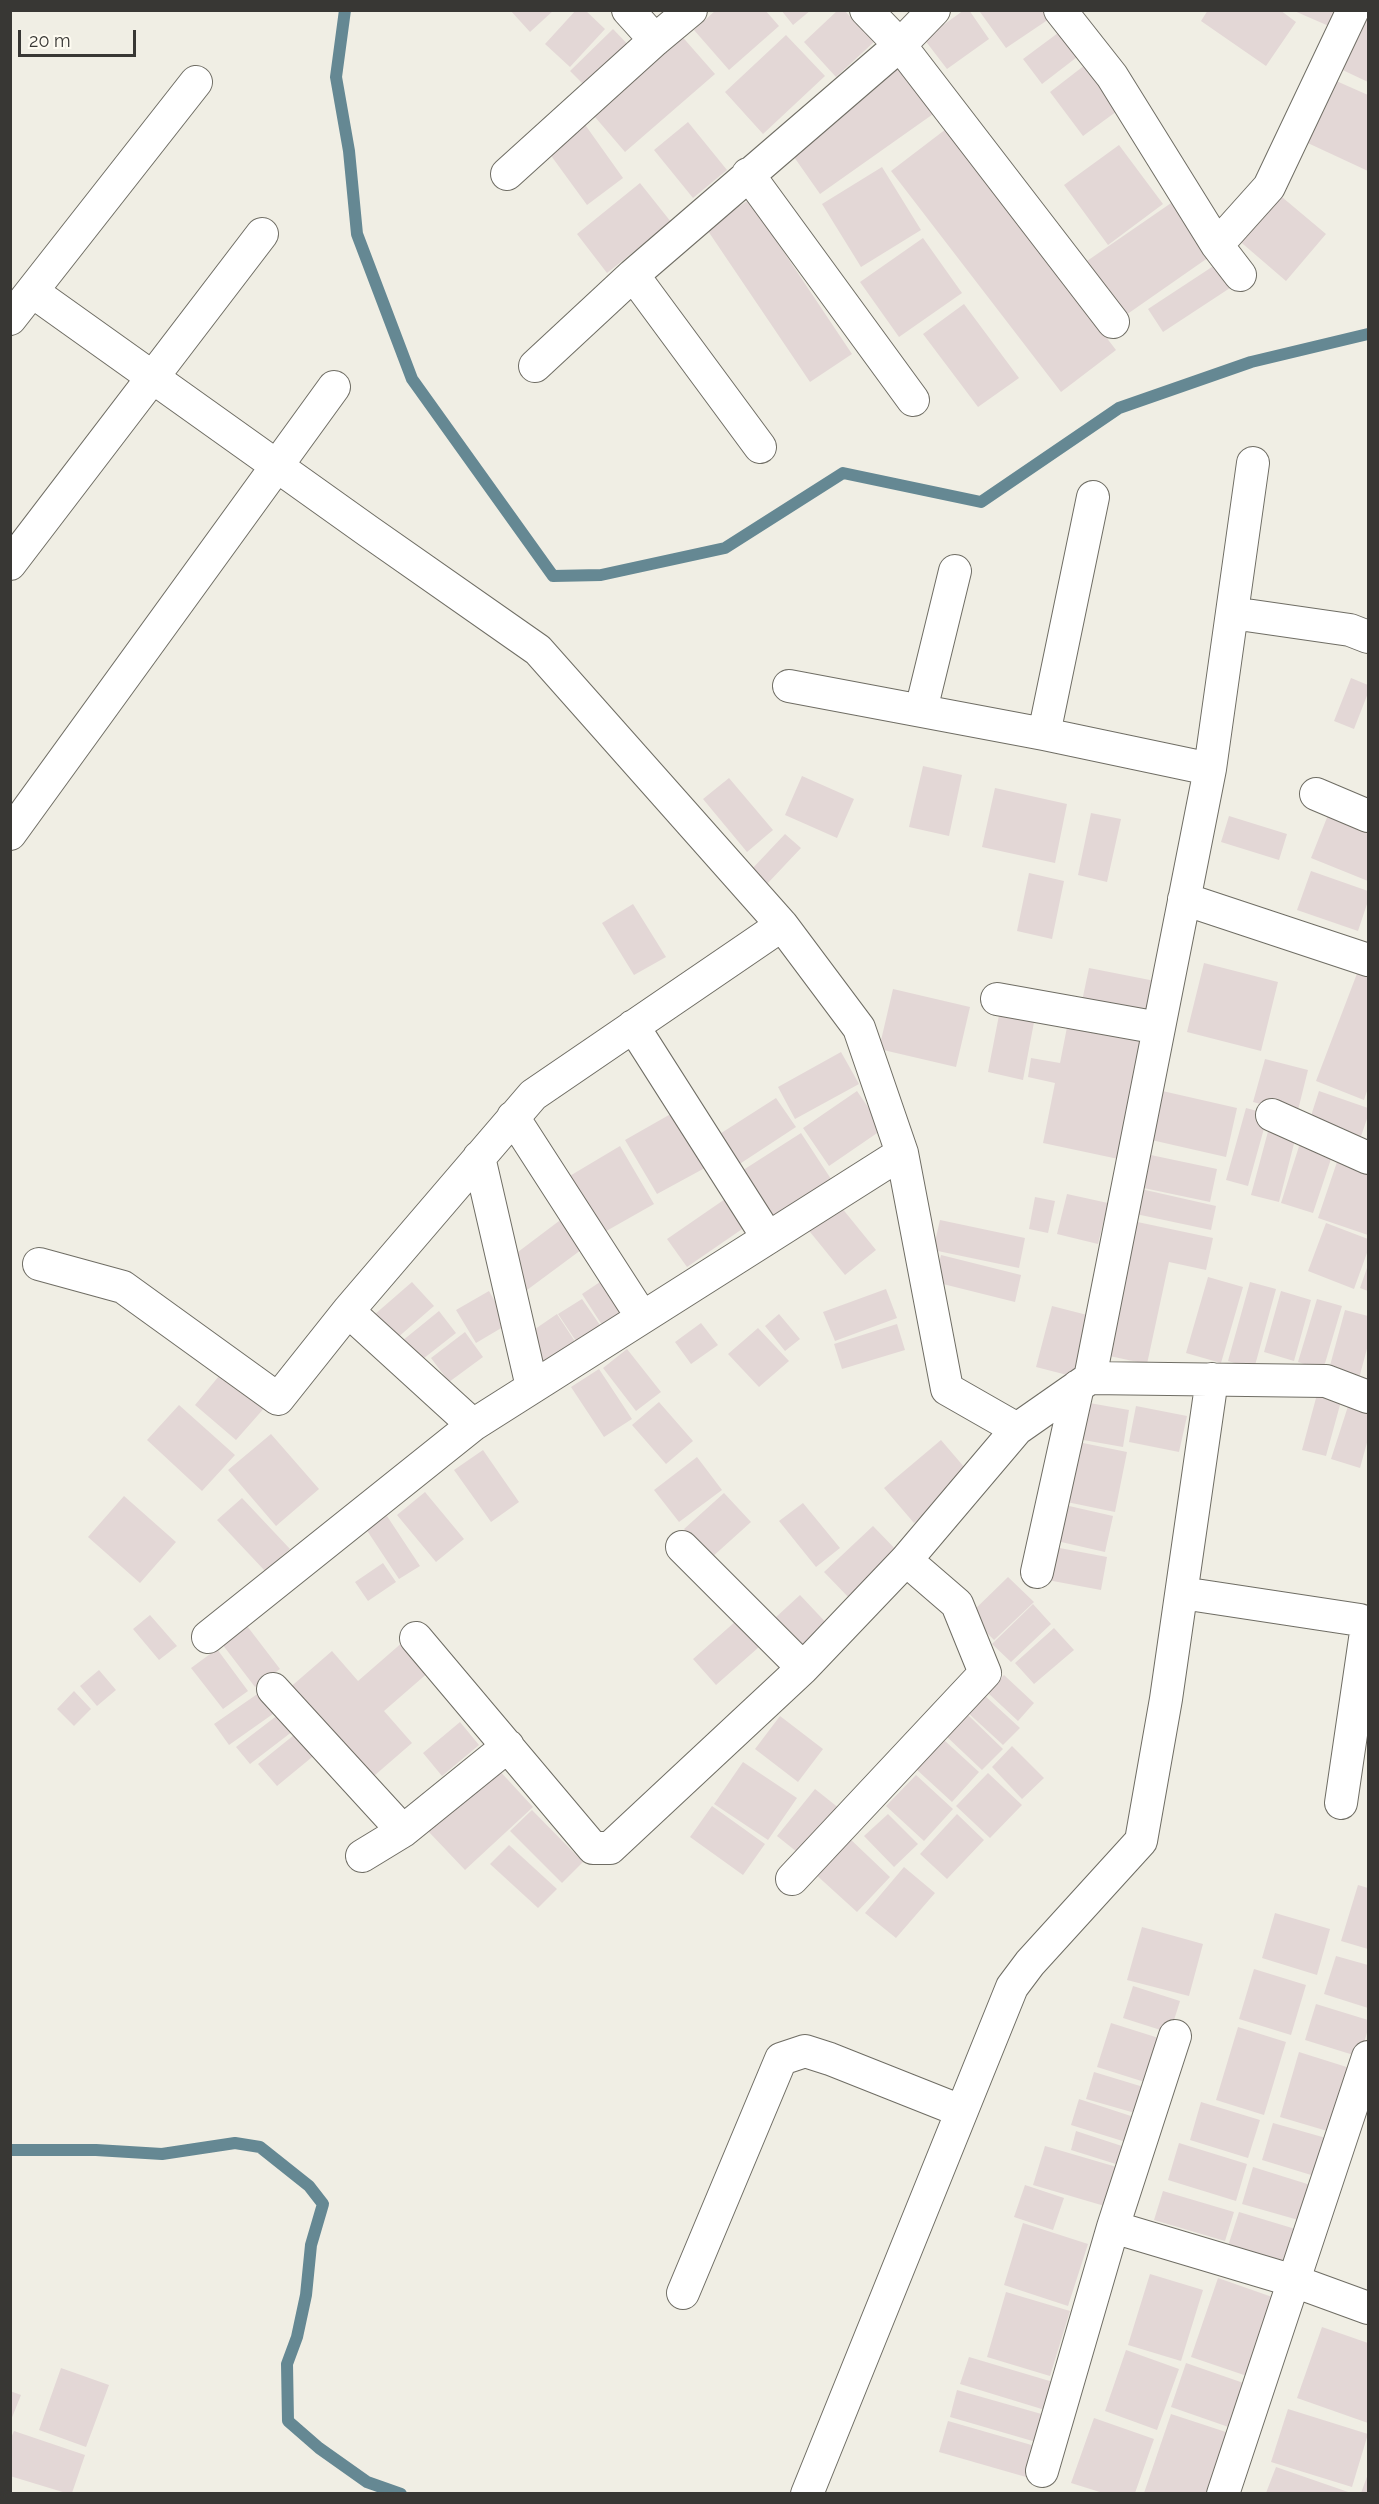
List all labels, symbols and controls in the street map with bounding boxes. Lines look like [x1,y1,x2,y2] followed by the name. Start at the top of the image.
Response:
[21,18,140,56] scale bar
[29,30,71,51] text: 20 m

